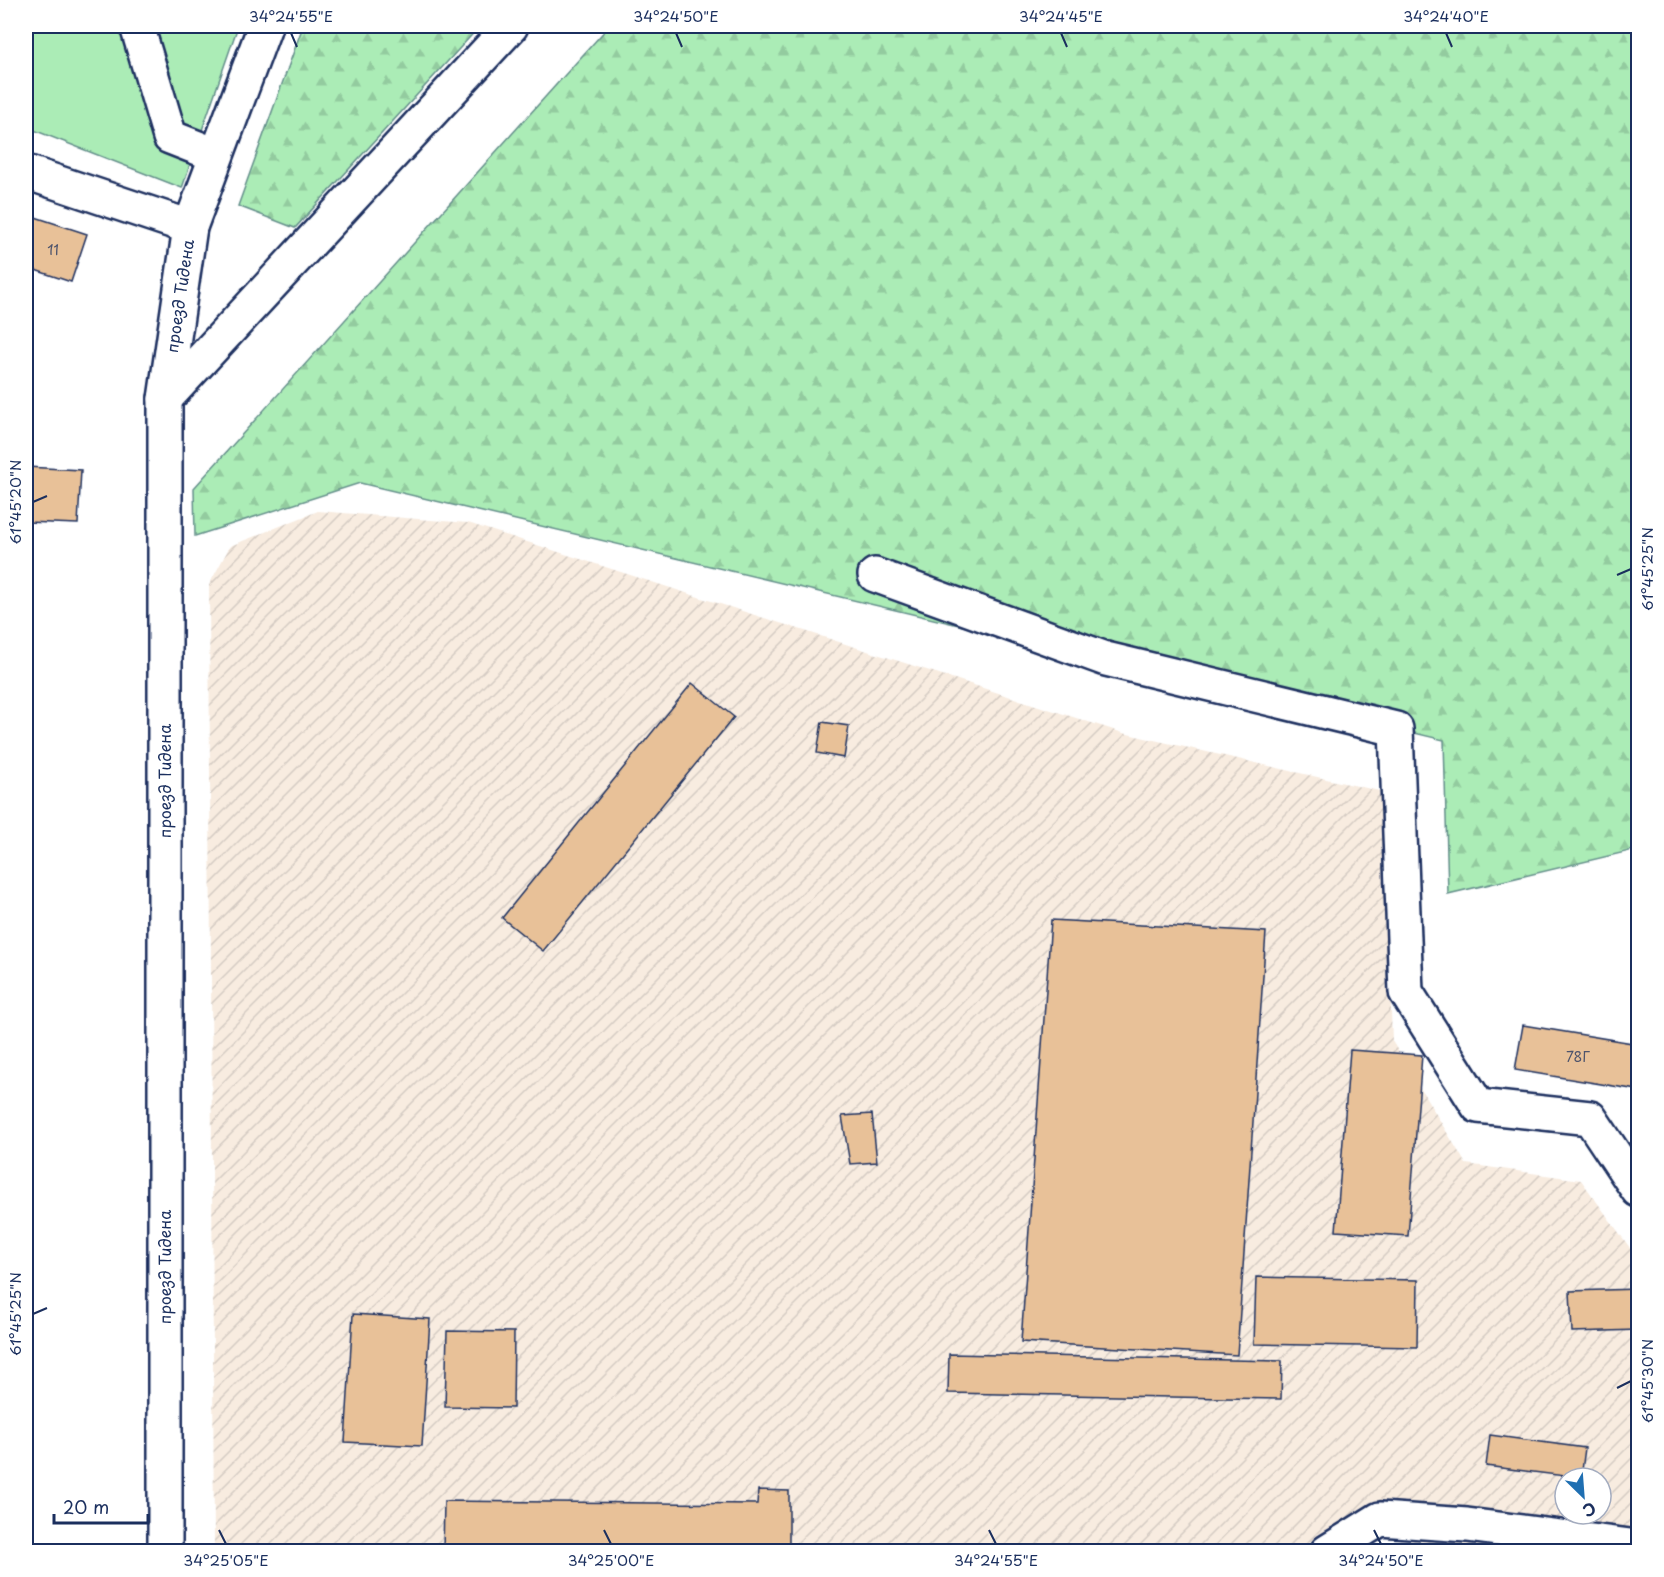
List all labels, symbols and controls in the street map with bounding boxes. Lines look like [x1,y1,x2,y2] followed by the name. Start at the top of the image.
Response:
[249,4,333,27] text: 34°24'55"E
[633,4,719,27] text: 34°24'50"E
[1019,4,1103,27] text: 34°24'45"E
[1403,4,1489,27] text: 34°24'40"E
[159,238,199,354] street label: проезд Тидена
[47,239,59,260] house number: 11
[3,459,26,545] text: 61°45'20"N
[1635,527,1658,611] text: 61°45'25"N
[152,724,176,838] street label: проезд Тидена
[1566,1046,1590,1067] house number: 78Г
[152,1210,176,1324] street label: проезд Тидена
[3,1272,26,1356] text: 61°45'25"N
[1635,1339,1658,1423] text: 61°45'30"N
[1553,1466,1613,1526] north arrow
[54,1487,148,1525] scale bar
[63,1493,109,1520] text: 20 m
[1579,1497,1600,1524] text: С
[183,1548,269,1571] text: 34°25'05"E
[568,1548,654,1571] text: 34°25'00"E
[954,1548,1038,1571] text: 34°24'55"E
[1338,1548,1424,1571] text: 34°24'50"E

